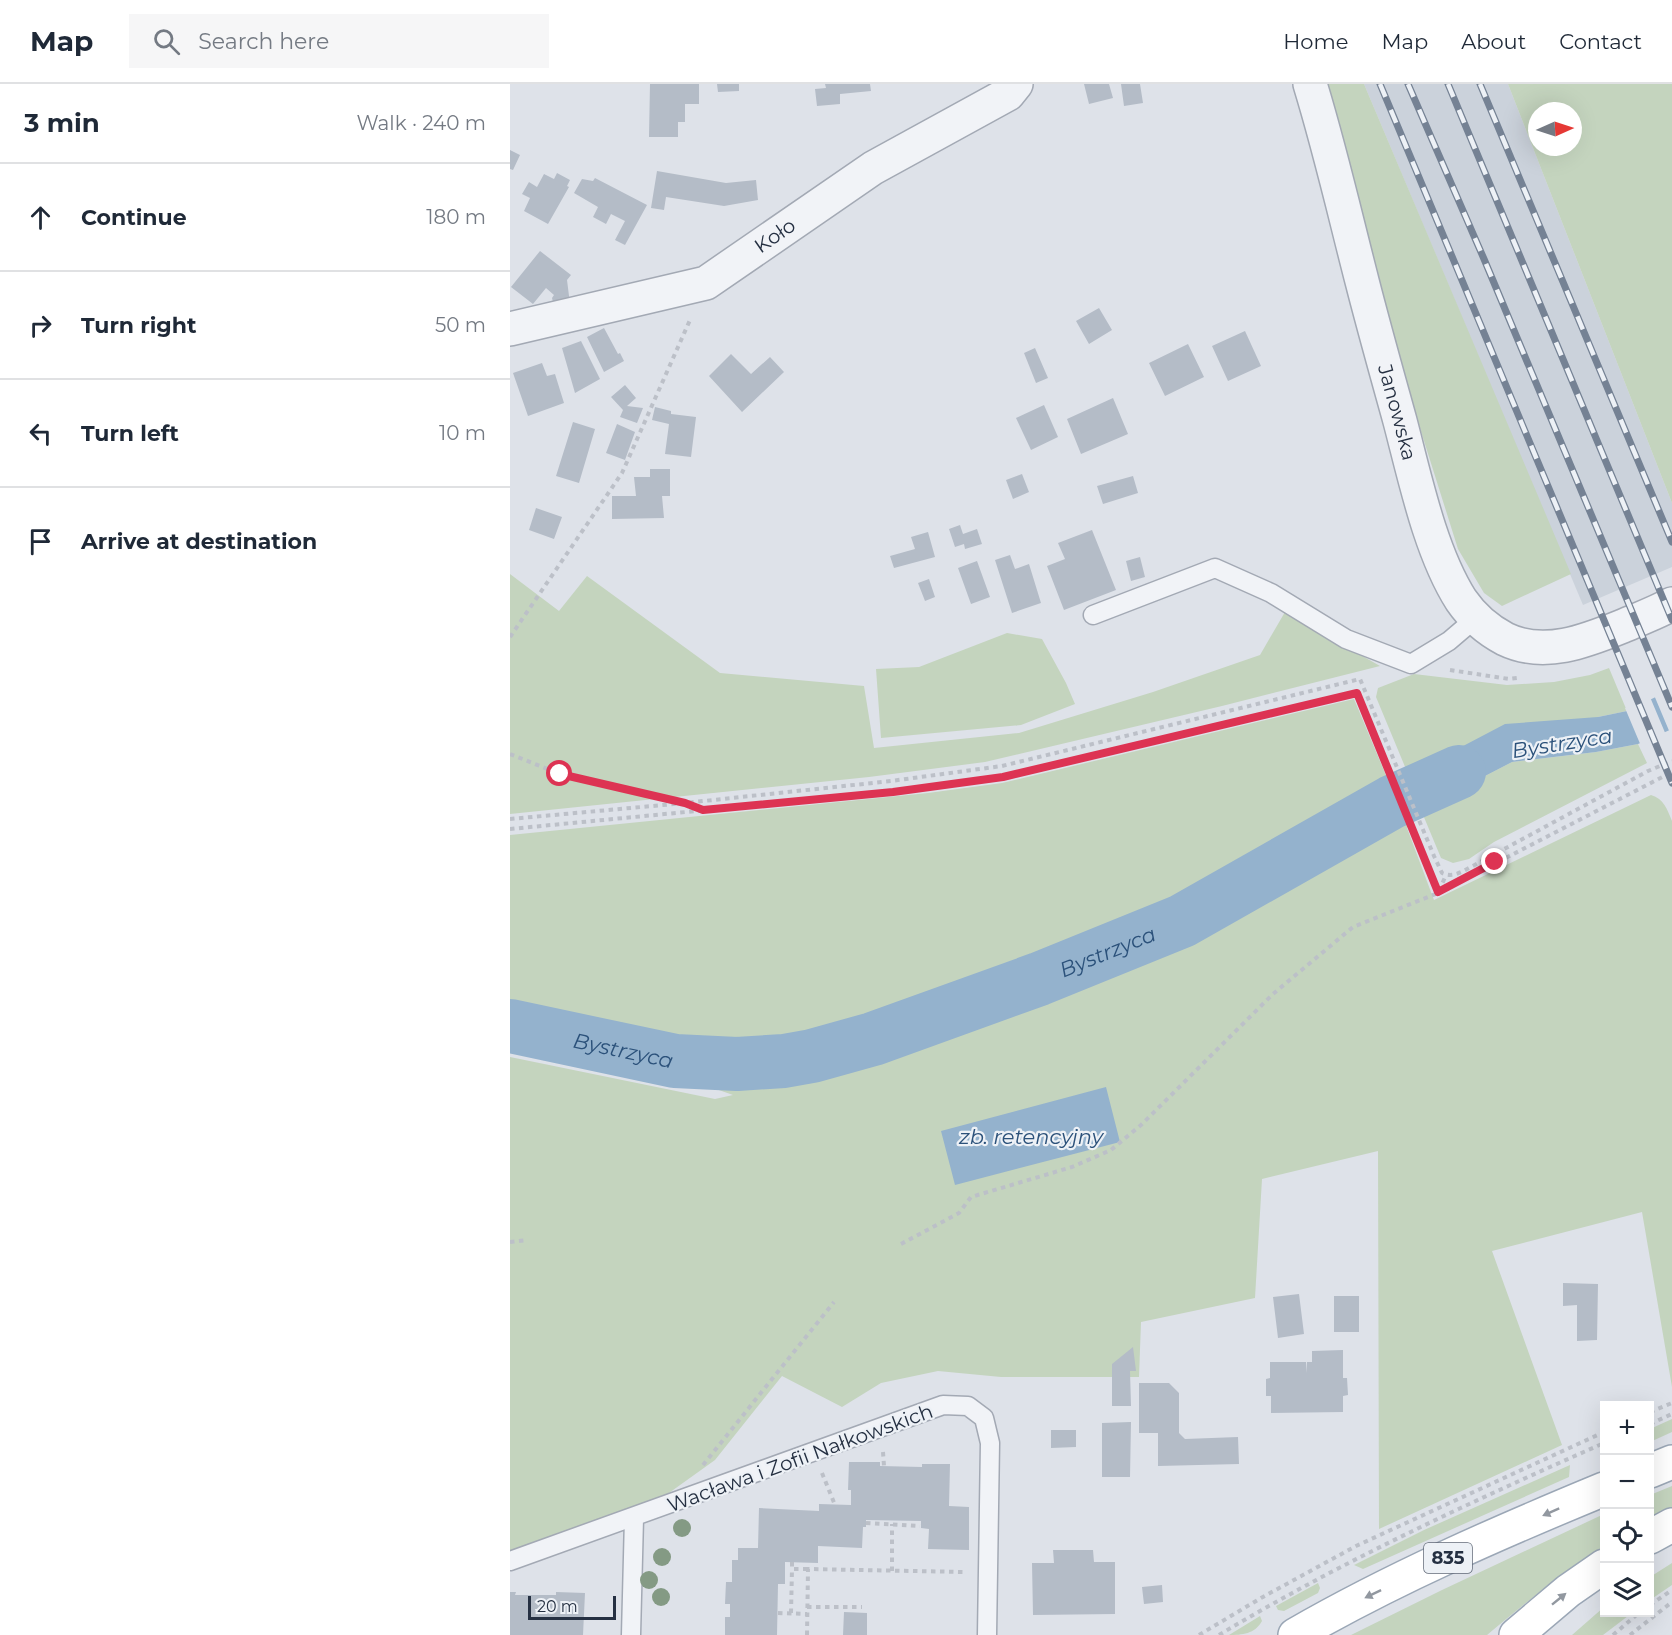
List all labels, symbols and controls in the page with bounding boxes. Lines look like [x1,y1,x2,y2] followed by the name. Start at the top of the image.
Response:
[129,14,549,68] search box
[30,24,93,58] text: Map
[150,25,183,58] icon: search
[198,28,329,55] text: Search here
[1283,29,1348,54] text: Home
[1381,29,1428,54] text: Map
[1461,29,1526,54] text: About
[1559,29,1642,54] text: Contact
[1528,102,1582,156] north arrow
[24,107,100,139] text: 3 min
[356,111,486,135] text: Walk · 240 m
[24,201,57,234] icon: ahead
[81,204,187,231] text: Continue
[426,205,486,229] text: 180 m
[750,213,800,258] street label: Koło
[24,309,57,342] icon: right
[81,312,196,339] text: Turn right
[435,313,486,337] text: 50 m
[1373,361,1422,463] street label: Janowska
[24,417,57,450] icon: left
[81,420,179,447] text: Turn left
[439,421,486,445] text: 10 m
[24,525,57,558] icon: arrive
[81,528,317,555] text: Arrive at destination
[1510,723,1614,763] water label: Bystrzyca
[546,760,572,786] route start
[1481,848,1507,874] route end
[1056,921,1159,982] water label: Bystrzyca
[571,1027,676,1073] water label: Bystrzyca
[958,1124,1105,1149] water label: zb. retencyjny
[664,1399,936,1517] street label: Wacława i Zofii Nałkowskich
[1600,1401,1654,1617] map controls
[1600,1401,1654,1455] button: +
[1600,1455,1654,1509] button: −
[1542,1508,1559,1517] one-way arrow
[1600,1509,1654,1563] button: locate
[1424,1543,1472,1573] road number: 835
[1600,1563,1654,1617] button: layers
[1365,1589,1382,1598] one-way arrow
[528,1593,616,1620] scale bar
[1551,1593,1566,1606] one-way arrow
[537,1597,578,1616] text: 20 m

